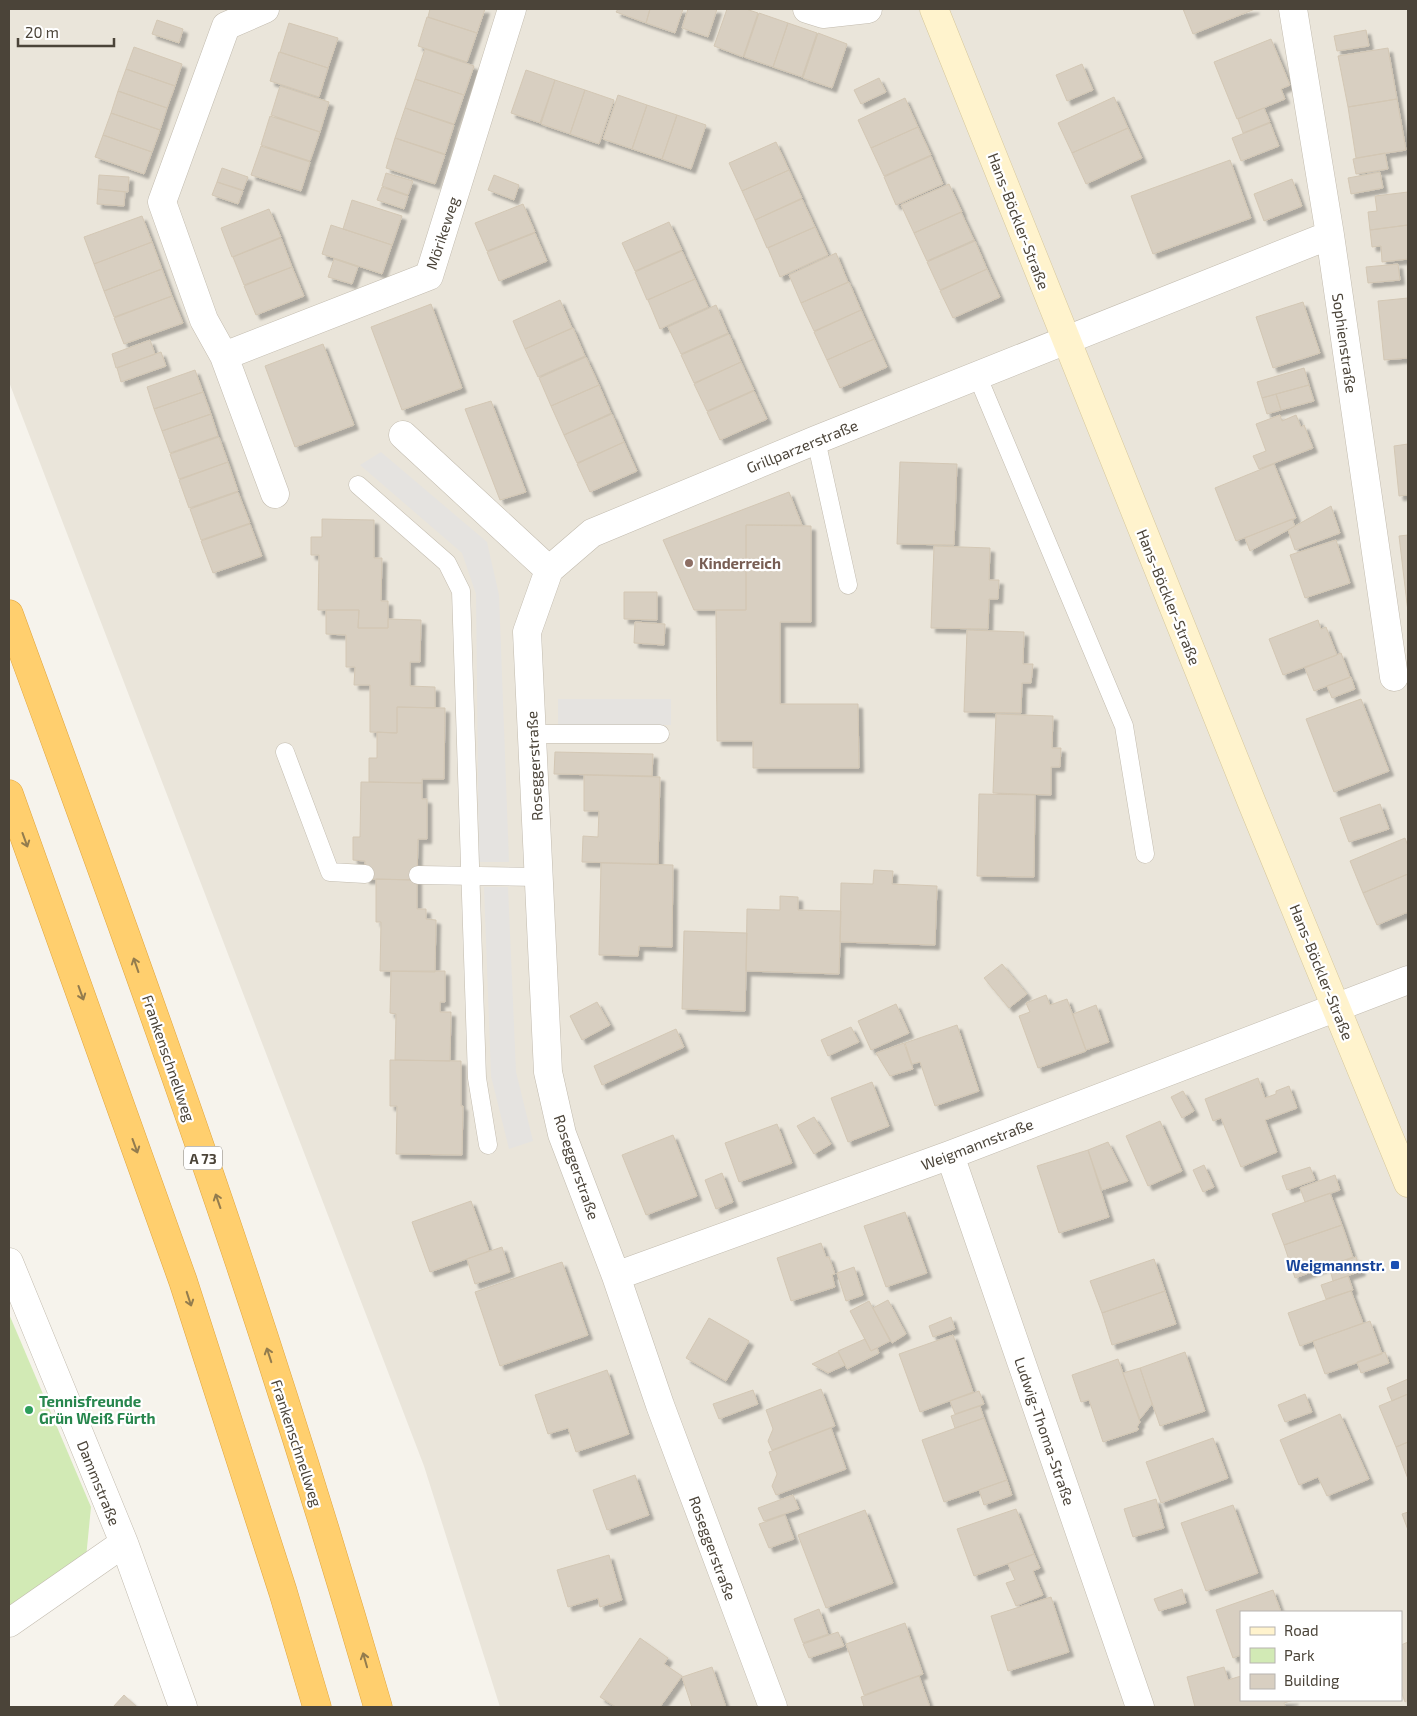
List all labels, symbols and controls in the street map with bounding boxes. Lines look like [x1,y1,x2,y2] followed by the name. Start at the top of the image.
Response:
[18,15,114,47] scale bar
[25,23,59,41] text: 20 m
[985,150,1053,292] street label: Hans-Böckler-Straße
[422,194,462,272] street label: Mörikeweg
[1329,292,1361,394] street label: Sophienstraße
[744,415,860,477] street label: Grillparzerstraße
[1133,526,1205,668] street label: Hans-Böckler-Straße
[699,554,781,572] place label: Kinderreich
[683,557,695,569] marker: Kinderreich
[522,711,546,821] street label: Roseggerstraße
[21,832,30,847] one-way arrow
[1286,901,1358,1043] street label: Hans-Böckler-Straße
[131,957,140,973] one-way arrow
[77,984,86,1000] one-way arrow
[139,992,199,1124] street label: Frankenschnellweg
[551,1112,603,1222] street label: Roseggerstraße
[918,1114,1036,1174] street label: Weigmannstraße
[131,1138,140,1153] one-way arrow
[184,1146,222,1170] road number: A 73
[213,1194,222,1209] one-way arrow
[1286,1256,1385,1274] place label: Weigmannstr.
[1389,1259,1401,1271] marker: Weigmannstr.
[185,1291,194,1306] one-way arrow
[264,1348,273,1363] one-way arrow
[1011,1355,1079,1507] street label: Ludwig-Thoma-Straße
[268,1377,326,1510] street label: Frankenschnellweg
[39,1392,155,1427] place label: Tennisfreunde Grün Weiß Fürth
[23,1404,35,1416] marker: Tennisfreunde Grün Weiß Fürth
[74,1438,124,1528] street label: Dammstraße
[686,1493,740,1603] street label: Roseggerstraße
[1240,1611,1402,1701] legend
[1284,1621,1319,1639] text: Road
[1284,1646,1315,1664] text: Park
[359,1653,369,1669] one-way arrow
[1284,1671,1340,1689] text: Building

